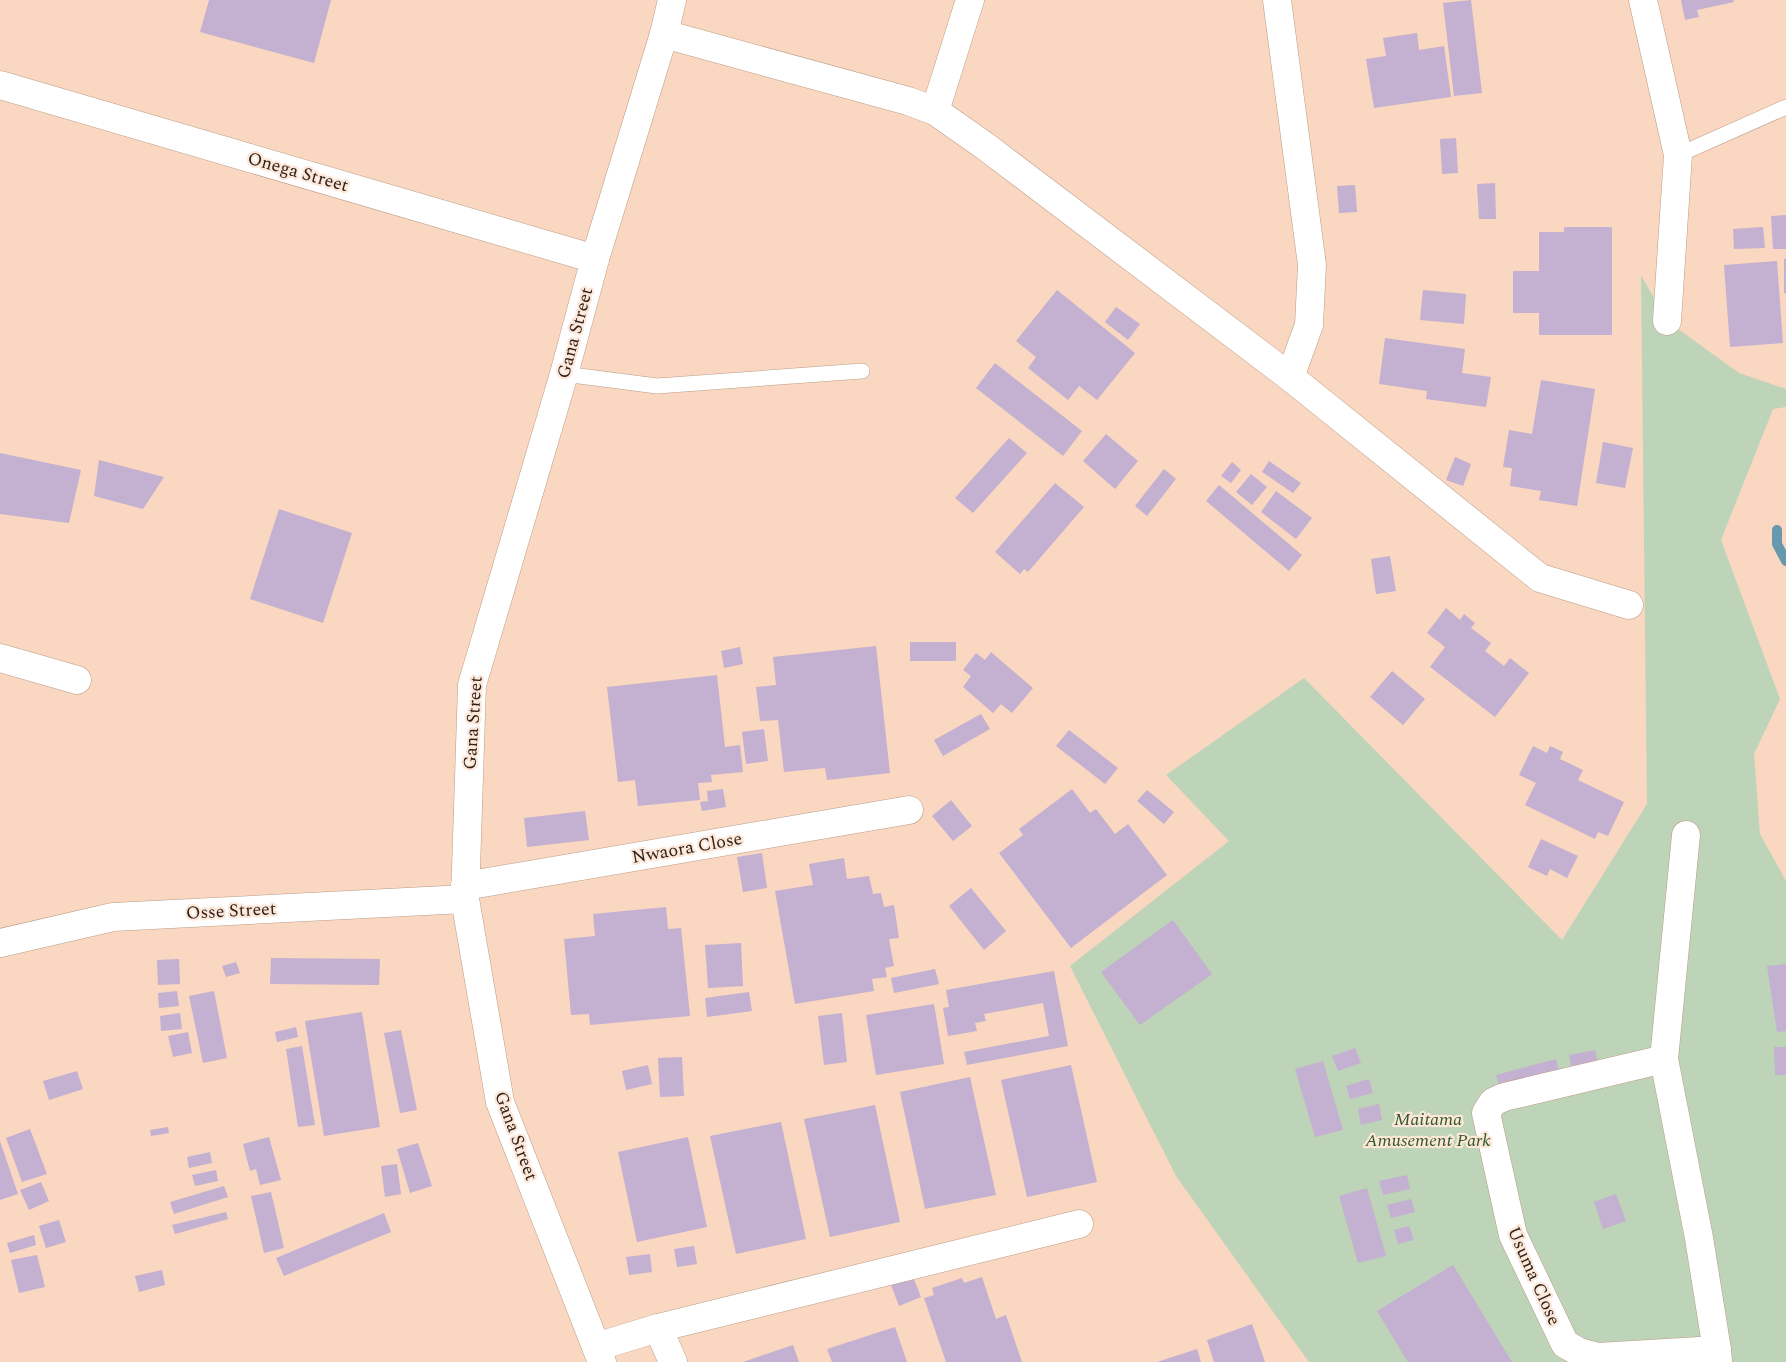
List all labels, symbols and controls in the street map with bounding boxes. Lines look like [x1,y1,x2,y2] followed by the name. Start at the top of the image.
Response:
[244,145,352,199] street label: Onega Street
[550,284,600,382] street label: Gana Street
[456,675,490,771] street label: Gana Street
[630,825,744,871] street label: Nwaora Close
[185,895,277,927] street label: Osse Street
[487,1087,545,1185] street label: Gana Street
[1364,1106,1491,1154] park label: Maitama Amusement Park
[1500,1222,1568,1330] street label: Usuma Close

